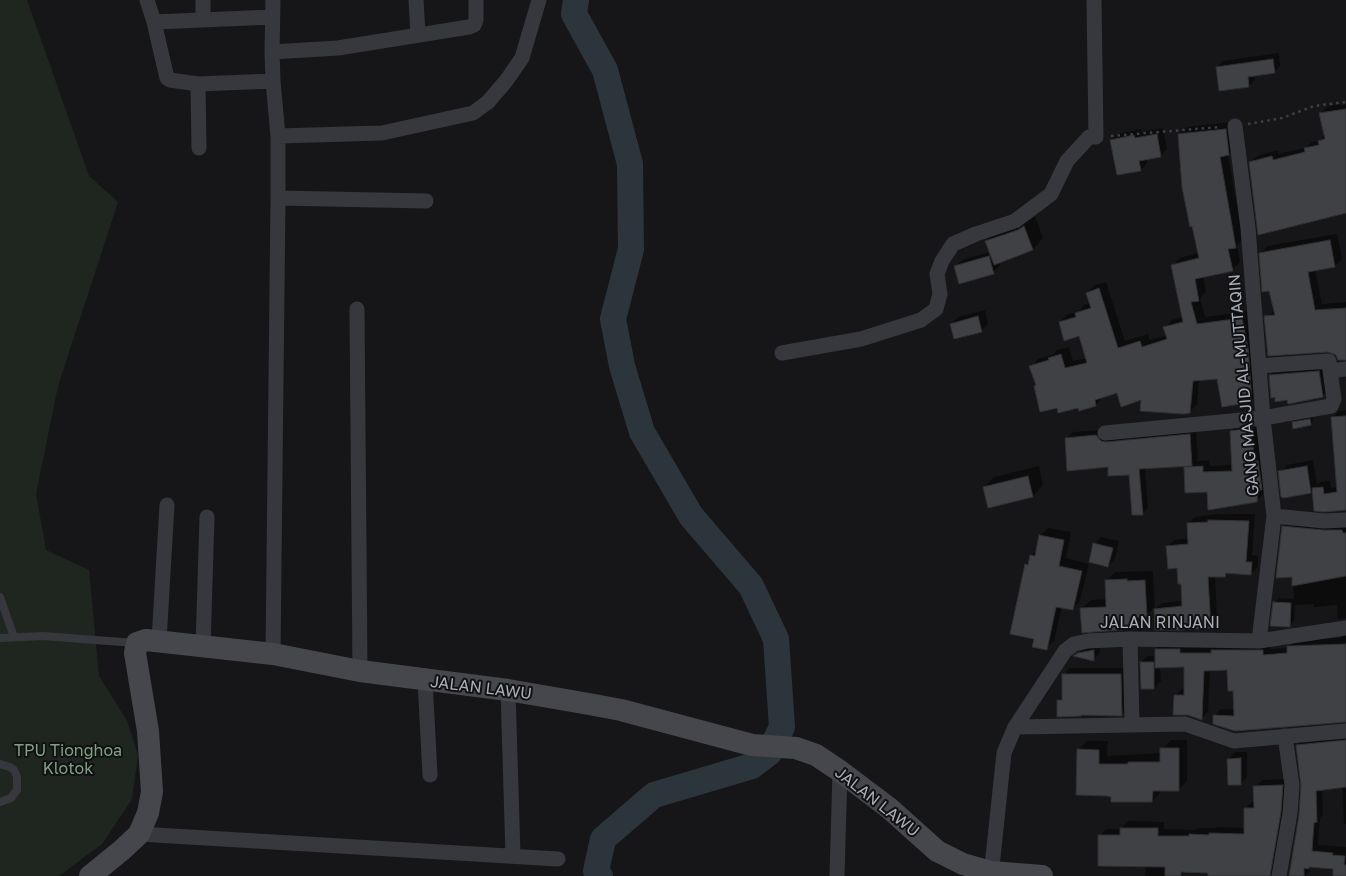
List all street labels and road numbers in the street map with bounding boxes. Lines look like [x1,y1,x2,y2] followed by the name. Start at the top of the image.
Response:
[1225,273,1263,497] street label: GANG MASJID AL-MUTTAQIN
[1100,613,1220,633] street label: JALAN RINJANI
[429,672,533,704] street label: JALAN LAWU
[831,763,923,841] street label: JALAN LAWU

